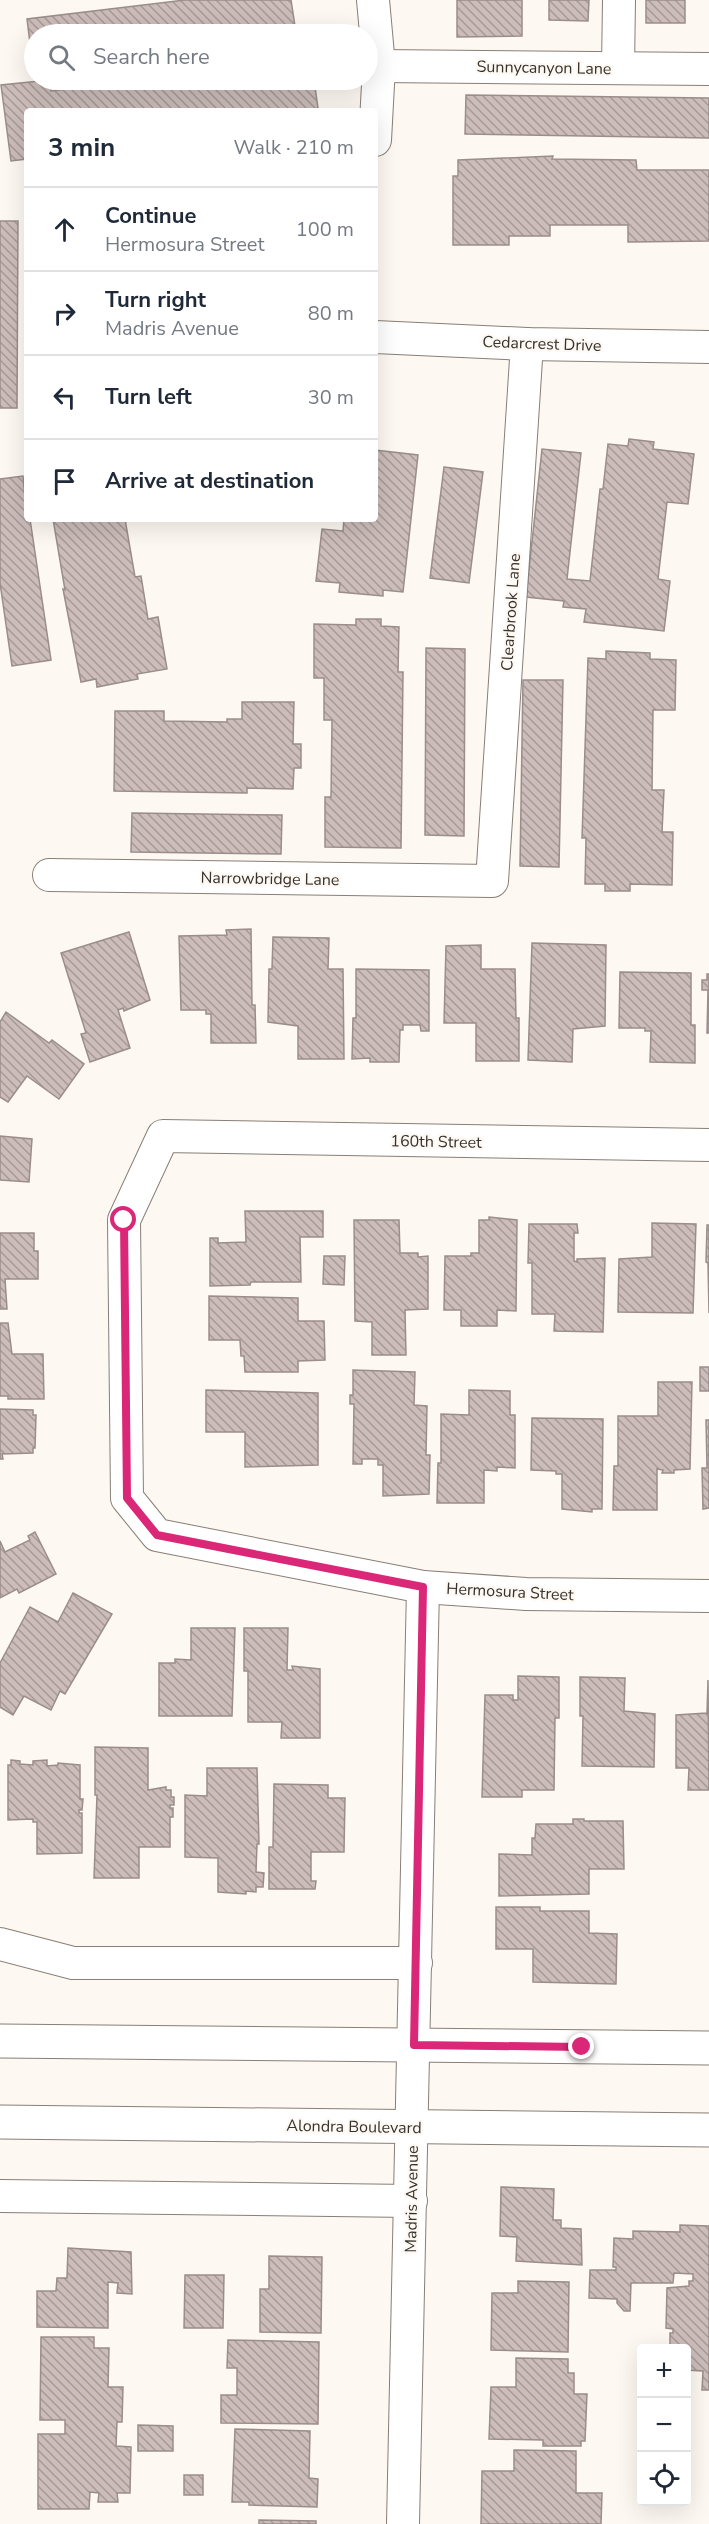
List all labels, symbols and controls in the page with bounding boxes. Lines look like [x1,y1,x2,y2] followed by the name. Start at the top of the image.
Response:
[24,24,378,90] search box
[45,41,78,74] icon: search
[93,42,210,72] text: Search here
[476,56,612,80] street label: Sunnycanyon Lane
[48,130,115,165] text: 3 min
[234,134,354,161] text: Walk · 210 m
[105,201,196,231] text: Continue
[48,213,81,246] icon: ahead
[296,216,354,243] text: 100 m
[105,231,264,258] text: Hermosura Street
[105,285,206,315] text: Turn right
[48,297,81,330] icon: right
[308,300,354,327] text: 80 m
[105,315,239,342] text: Madris Avenue
[482,331,602,357] street label: Cedarcrest Drive
[48,381,81,414] icon: left
[105,382,192,412] text: Turn left
[308,384,354,411] text: 30 m
[48,465,81,498] icon: arrive
[105,466,314,496] text: Arrive at destination
[496,553,526,672] street label: Clearbrook Lane
[200,867,340,891] street label: Narrowbridge Lane
[390,1130,482,1154] street label: 160th Street
[110,1206,136,1232] route start
[446,1578,575,1606] street label: Hermosura Street
[568,2033,594,2059] route end
[286,2115,422,2139] street label: Alondra Boulevard
[400,2145,424,2253] street label: Madris Avenue
[637,2344,691,2506] map controls
[637,2344,691,2398] button: +
[637,2398,691,2452] button: −
[637,2452,691,2506] button: locate

